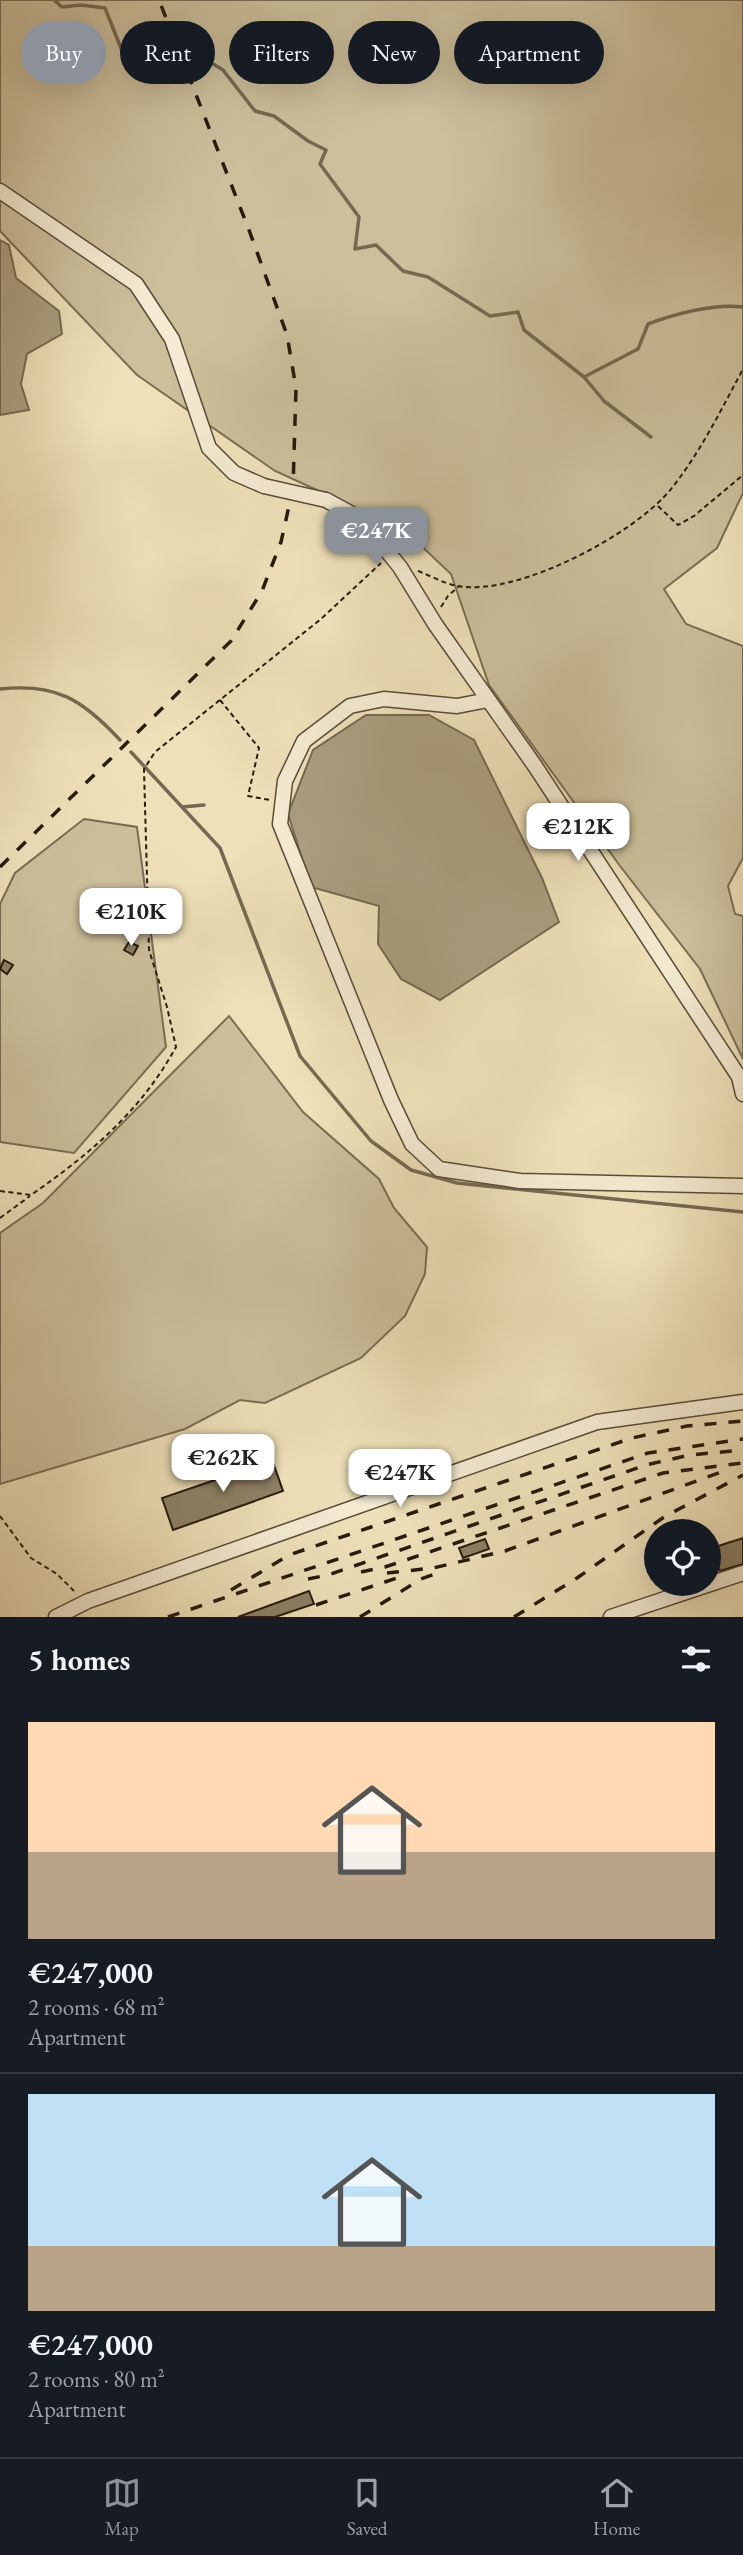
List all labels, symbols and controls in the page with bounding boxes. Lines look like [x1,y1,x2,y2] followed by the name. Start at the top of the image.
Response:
[21,21,106,84] chip: Buy
[120,21,215,84] chip: Rent
[229,21,334,84] chip: Filters
[348,21,440,84] chip: New
[454,21,604,84] chip: Apartment
[327,508,425,567] pin: €247K
[340,515,412,545] text: €247K
[529,804,627,863] pin: €212K
[542,811,614,841] text: €212K
[82,888,180,948] pin: €210K
[95,896,167,926] text: €210K
[174,1434,272,1494] pin: €262K
[187,1442,259,1472] text: €262K
[351,1450,449,1509] pin: €247K
[364,1457,436,1487] text: €247K
[644,1519,721,1596] map controls
[644,1519,721,1596] button: locate
[28,1640,130,1679] text: 5 homes
[677,1640,715,1678] icon: filters
[309,1767,435,1893] icon: home
[28,1953,153,1992] text: €247,000
[28,1992,165,2022] text: 2 rooms · 68 m²
[28,2022,126,2052] text: Apartment
[309,2139,435,2265] icon: home
[28,2325,153,2364] text: €247,000
[28,2364,165,2394] text: 2 rooms · 80 m²
[28,2394,126,2424] text: Apartment
[103,2474,141,2541] tab: Map
[347,2474,387,2541] tab: Saved
[593,2474,640,2541] tab: Home

